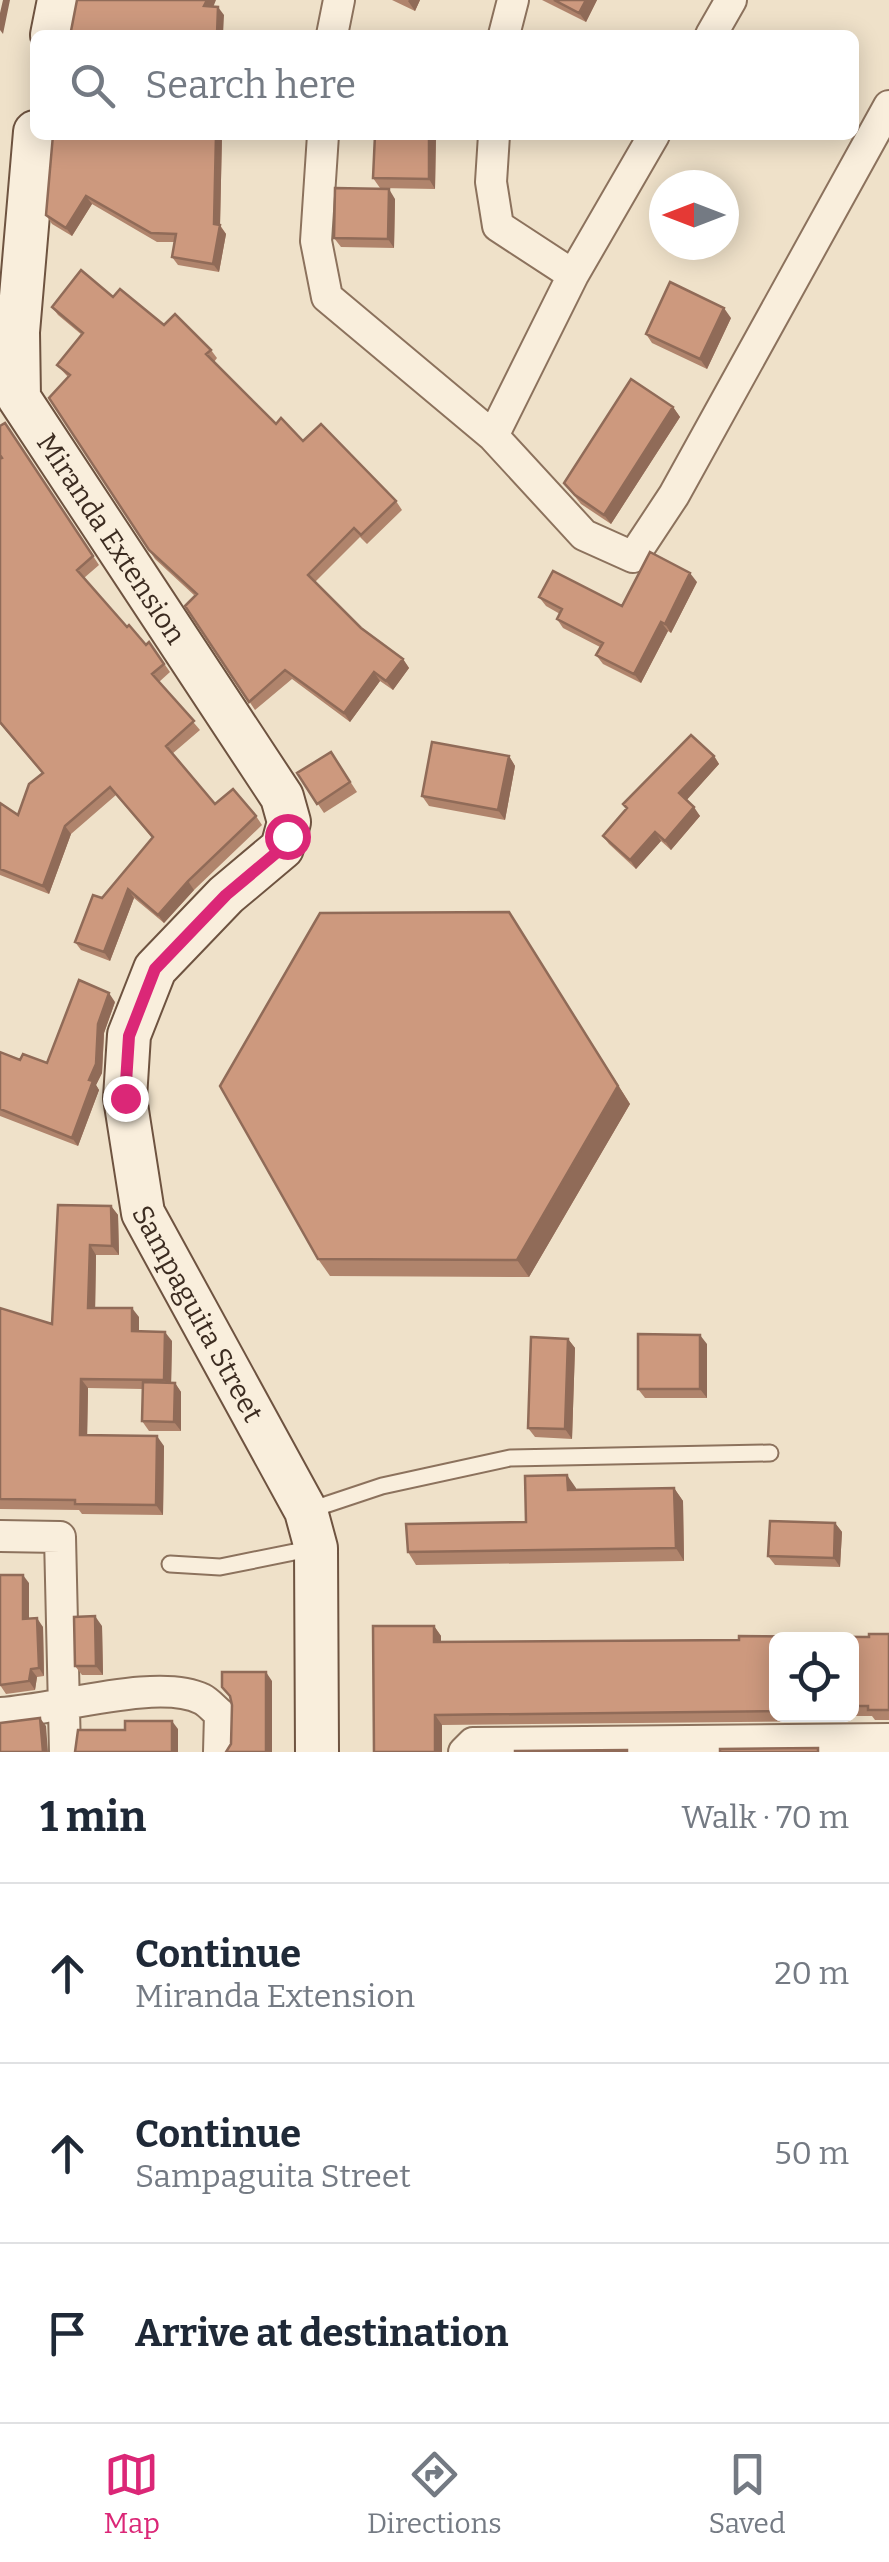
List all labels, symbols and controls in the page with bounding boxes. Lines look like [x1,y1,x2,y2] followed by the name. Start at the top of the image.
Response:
[30,30,859,140] search box
[65,58,120,113] icon: search
[145,62,356,108] text: Search here
[649,170,739,260] north arrow
[30,427,193,650] street label: Miranda Extension
[265,814,311,860] route start
[103,1076,149,1122] route end
[125,1199,270,1427] street label: Sampaguita Street
[769,1632,859,1722] map controls
[769,1632,859,1722] button: locate
[40,1792,146,1842] text: 1 min
[682,1798,849,1836] text: Walk · 70 m
[135,1931,301,1977] text: Continue
[40,1946,95,2001] icon: ahead
[774,1954,849,1992] text: 20 m
[135,1977,415,2015] text: Miranda Extension
[135,2111,301,2157] text: Continue
[40,2126,95,2181] icon: ahead
[774,2134,849,2172] text: 50 m
[135,2157,411,2195] text: Sampaguita Street
[40,2306,95,2361] icon: arrive
[135,2310,508,2356] text: Arrive at destination
[103,2447,160,2540] tab: Map
[367,2447,502,2540] tab: Directions
[709,2447,786,2540] tab: Saved

